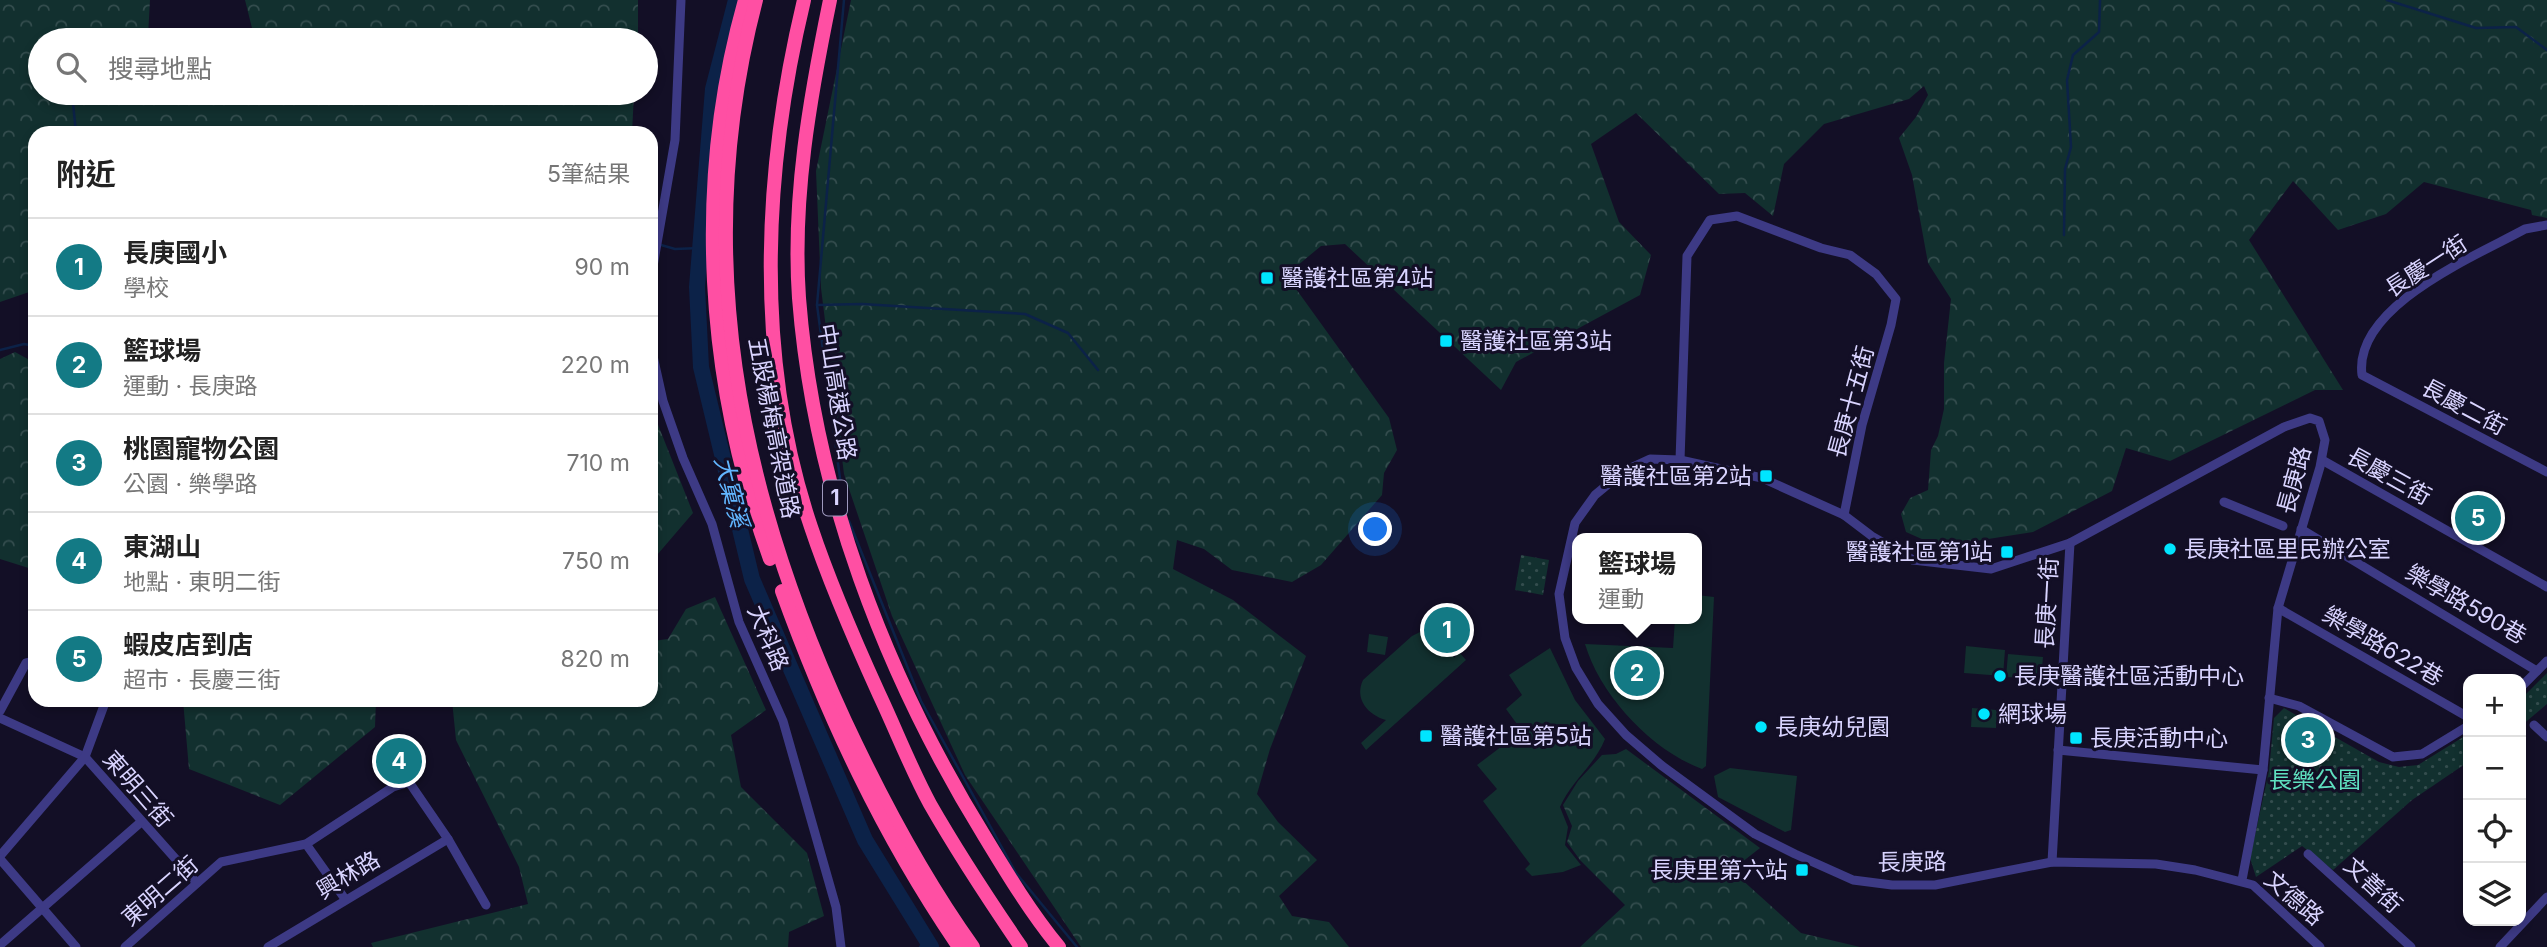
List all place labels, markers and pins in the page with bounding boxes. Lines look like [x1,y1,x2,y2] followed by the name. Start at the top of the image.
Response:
[1281,264,1434,292] place label: 醫護社區第4站
[1259,270,1275,286] marker: 醫護社區第4站
[1460,327,1612,355] place label: 醫護社區第3站
[1438,333,1454,349] marker: 醫護社區第3站
[1600,462,1752,490] place label: 醫護社區第2站
[1758,468,1774,484] marker: 醫護社區第2站
[2455,492,2501,544] pin: 5
[2184,535,2391,563] place label: 長庚社區里民辦公室
[1846,538,1993,566] place label: 醫護社區第1站
[2162,541,2178,557] marker: 長庚社區里民辦公室
[1999,544,2015,560] marker: 醫護社區第1站
[1424,604,1470,656] pin: 1
[1614,647,1660,699] pin: 2
[2014,662,2244,690] place label: 長庚醫護社區活動中心
[1992,668,2008,684] marker: 長庚醫護社區活動中心
[1998,700,2067,728] place label: 網球場
[1976,706,1992,722] marker: 網球場
[1775,713,1890,741] place label: 長庚幼兒園
[2285,714,2331,766] pin: 3
[1753,719,1769,735] marker: 長庚幼兒園
[1440,722,1592,750] place label: 醫護社區第5站
[2090,724,2228,752] place label: 長庚活動中心
[1418,728,1434,744] marker: 醫護社區第5站
[2068,730,2084,746] marker: 長庚活動中心
[376,735,422,787] pin: 4
[1650,856,1788,884] place label: 長庚里第六站
[1794,862,1810,878] marker: 長庚里第六站

